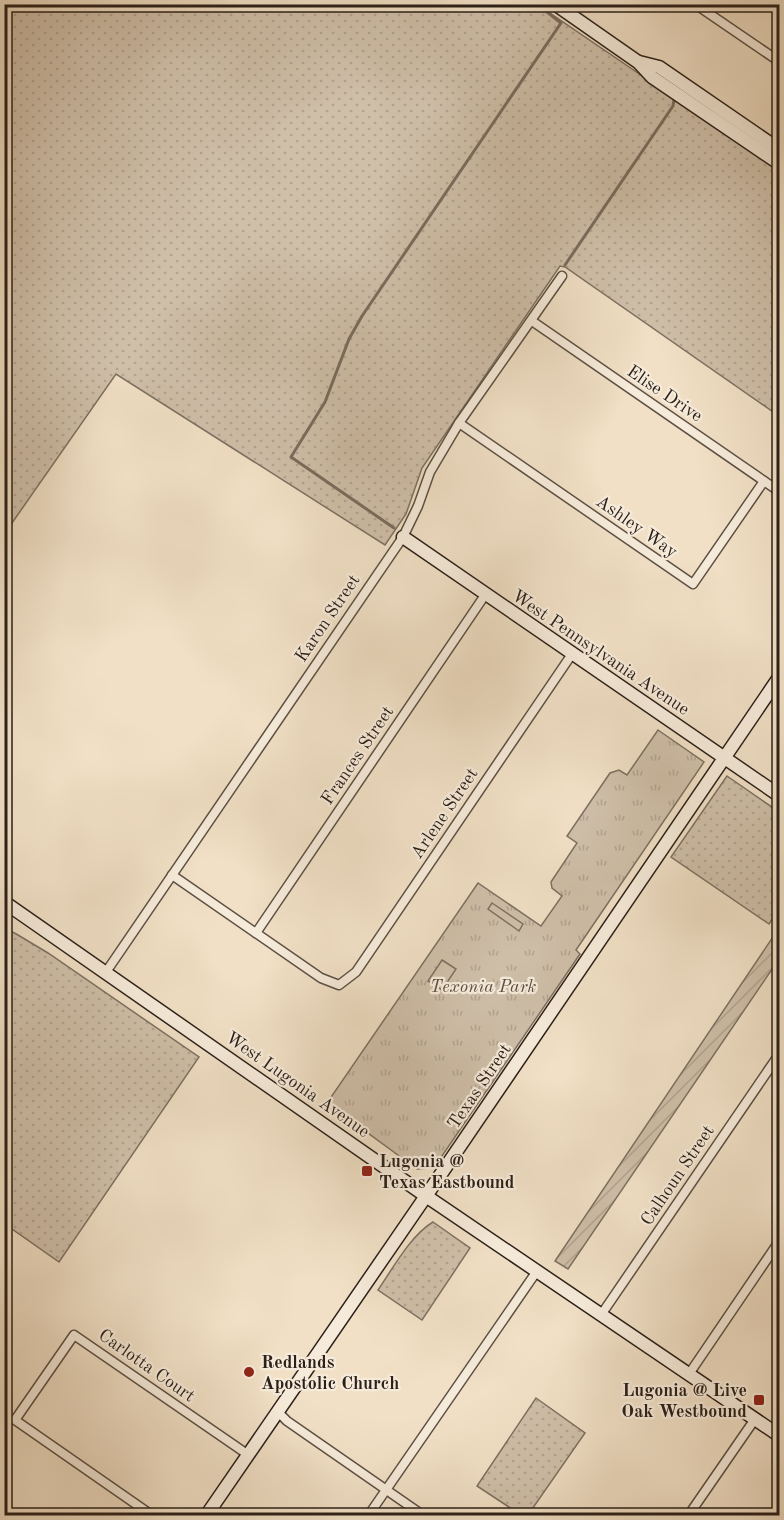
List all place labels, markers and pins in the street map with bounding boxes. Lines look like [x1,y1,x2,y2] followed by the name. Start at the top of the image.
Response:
[379,1153,515,1192] place label: Lugonia @ Texas Eastbound
[360,1164,374,1178] marker: Lugonia @ Texas Eastbound
[261,1354,399,1393] place label: Redlands Apostolic Church
[242,1365,256,1379] marker: Redlands Apostolic Church
[621,1382,747,1421] place label: Lugonia @ Live Oak Westbound
[752,1393,766,1407] marker: Lugonia @ Live Oak Westbound

